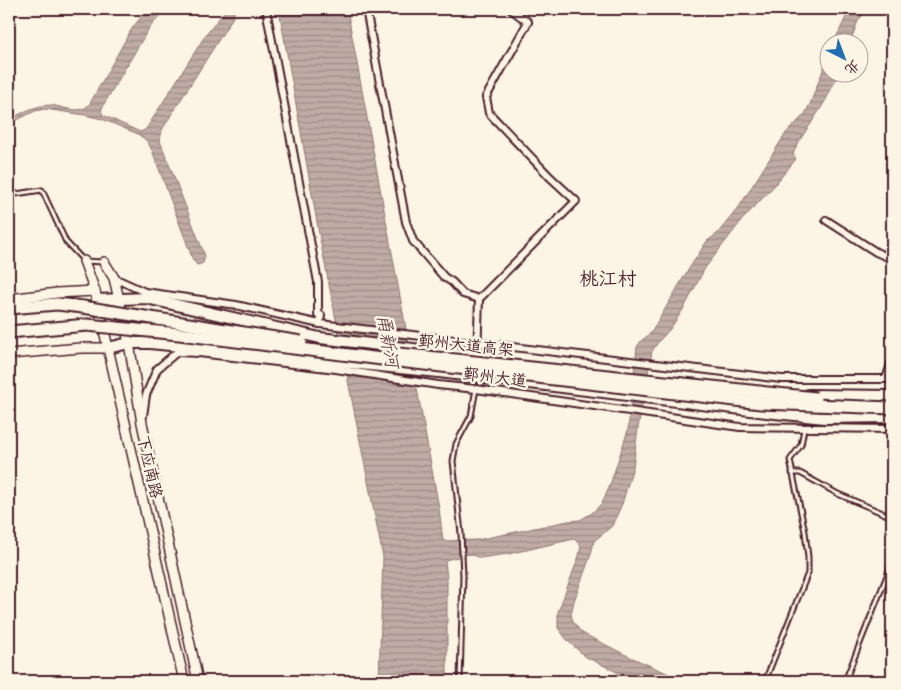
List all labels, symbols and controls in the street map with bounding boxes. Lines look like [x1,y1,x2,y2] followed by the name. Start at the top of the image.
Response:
[818,32,868,82] north arrow
[839,53,866,81] text: 北
[579,262,637,295] district label: 桃江村
[368,312,409,373] water label: 甬新河
[417,326,515,364] street label: 鄞州大道高架
[461,359,529,395] street label: 鄞州大道
[129,433,171,501] street label: 下应南路

